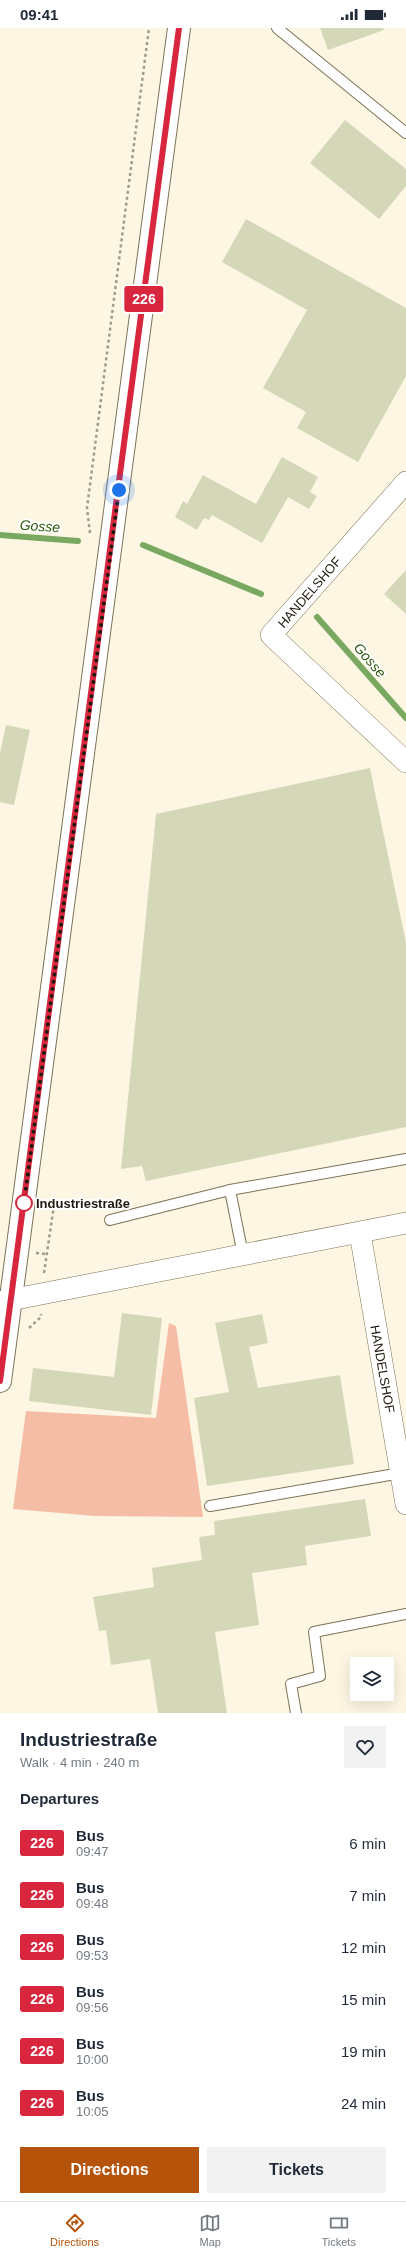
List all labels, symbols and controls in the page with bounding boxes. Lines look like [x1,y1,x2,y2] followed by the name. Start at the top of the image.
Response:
[20,6,58,23] text: 09:41
[121,286,167,312] line badge: 226
[132,291,156,307] text: 226
[109,480,129,500] your location
[19,517,61,535] water label: Gosse
[275,554,344,631] street label: HANDELSHOF
[351,639,389,681] water label: Gosse
[15,1194,33,1212] marker: Industriestraße
[36,1196,130,1211] place label: Industriestraße
[367,1324,398,1414] street label: HANDELSHOF
[350,1657,394,1701] map controls
[350,1657,394,1701] button: layers
[344,1726,386,1768] button: heart
[20,1729,157,1750] text: Industriestraße
[20,1755,139,1770] text: Walk · 4 min · 240 m
[20,1790,99,1807] text: Departures
[76,1827,104,1844] text: Bus
[30,1835,54,1851] text: 226
[349,1835,386,1852] text: 6 min
[76,1844,109,1859] text: 09:47
[76,1879,104,1896] text: Bus
[30,1887,54,1903] text: 226
[349,1887,386,1904] text: 7 min
[76,1896,109,1911] text: 09:48
[76,1931,104,1948] text: Bus
[30,1939,54,1955] text: 226
[341,1939,386,1956] text: 12 min
[76,1948,109,1963] text: 09:53
[76,1983,104,2000] text: Bus
[30,1991,54,2007] text: 226
[341,1991,386,2008] text: 15 min
[76,2000,109,2015] text: 09:56
[76,2035,104,2052] text: Bus
[30,2043,54,2059] text: 226
[341,2043,386,2060] text: 19 min
[76,2052,109,2067] text: 10:00
[76,2087,104,2104] text: Bus
[30,2095,54,2111] text: 226
[341,2095,386,2112] text: 24 min
[76,2104,109,2119] text: 10:05
[20,2147,199,2193] button: Directions
[207,2147,386,2193] button: Tickets
[50,2212,99,2248] tab: Directions
[199,2212,221,2248] tab: Map
[321,2212,356,2248] tab: Tickets

